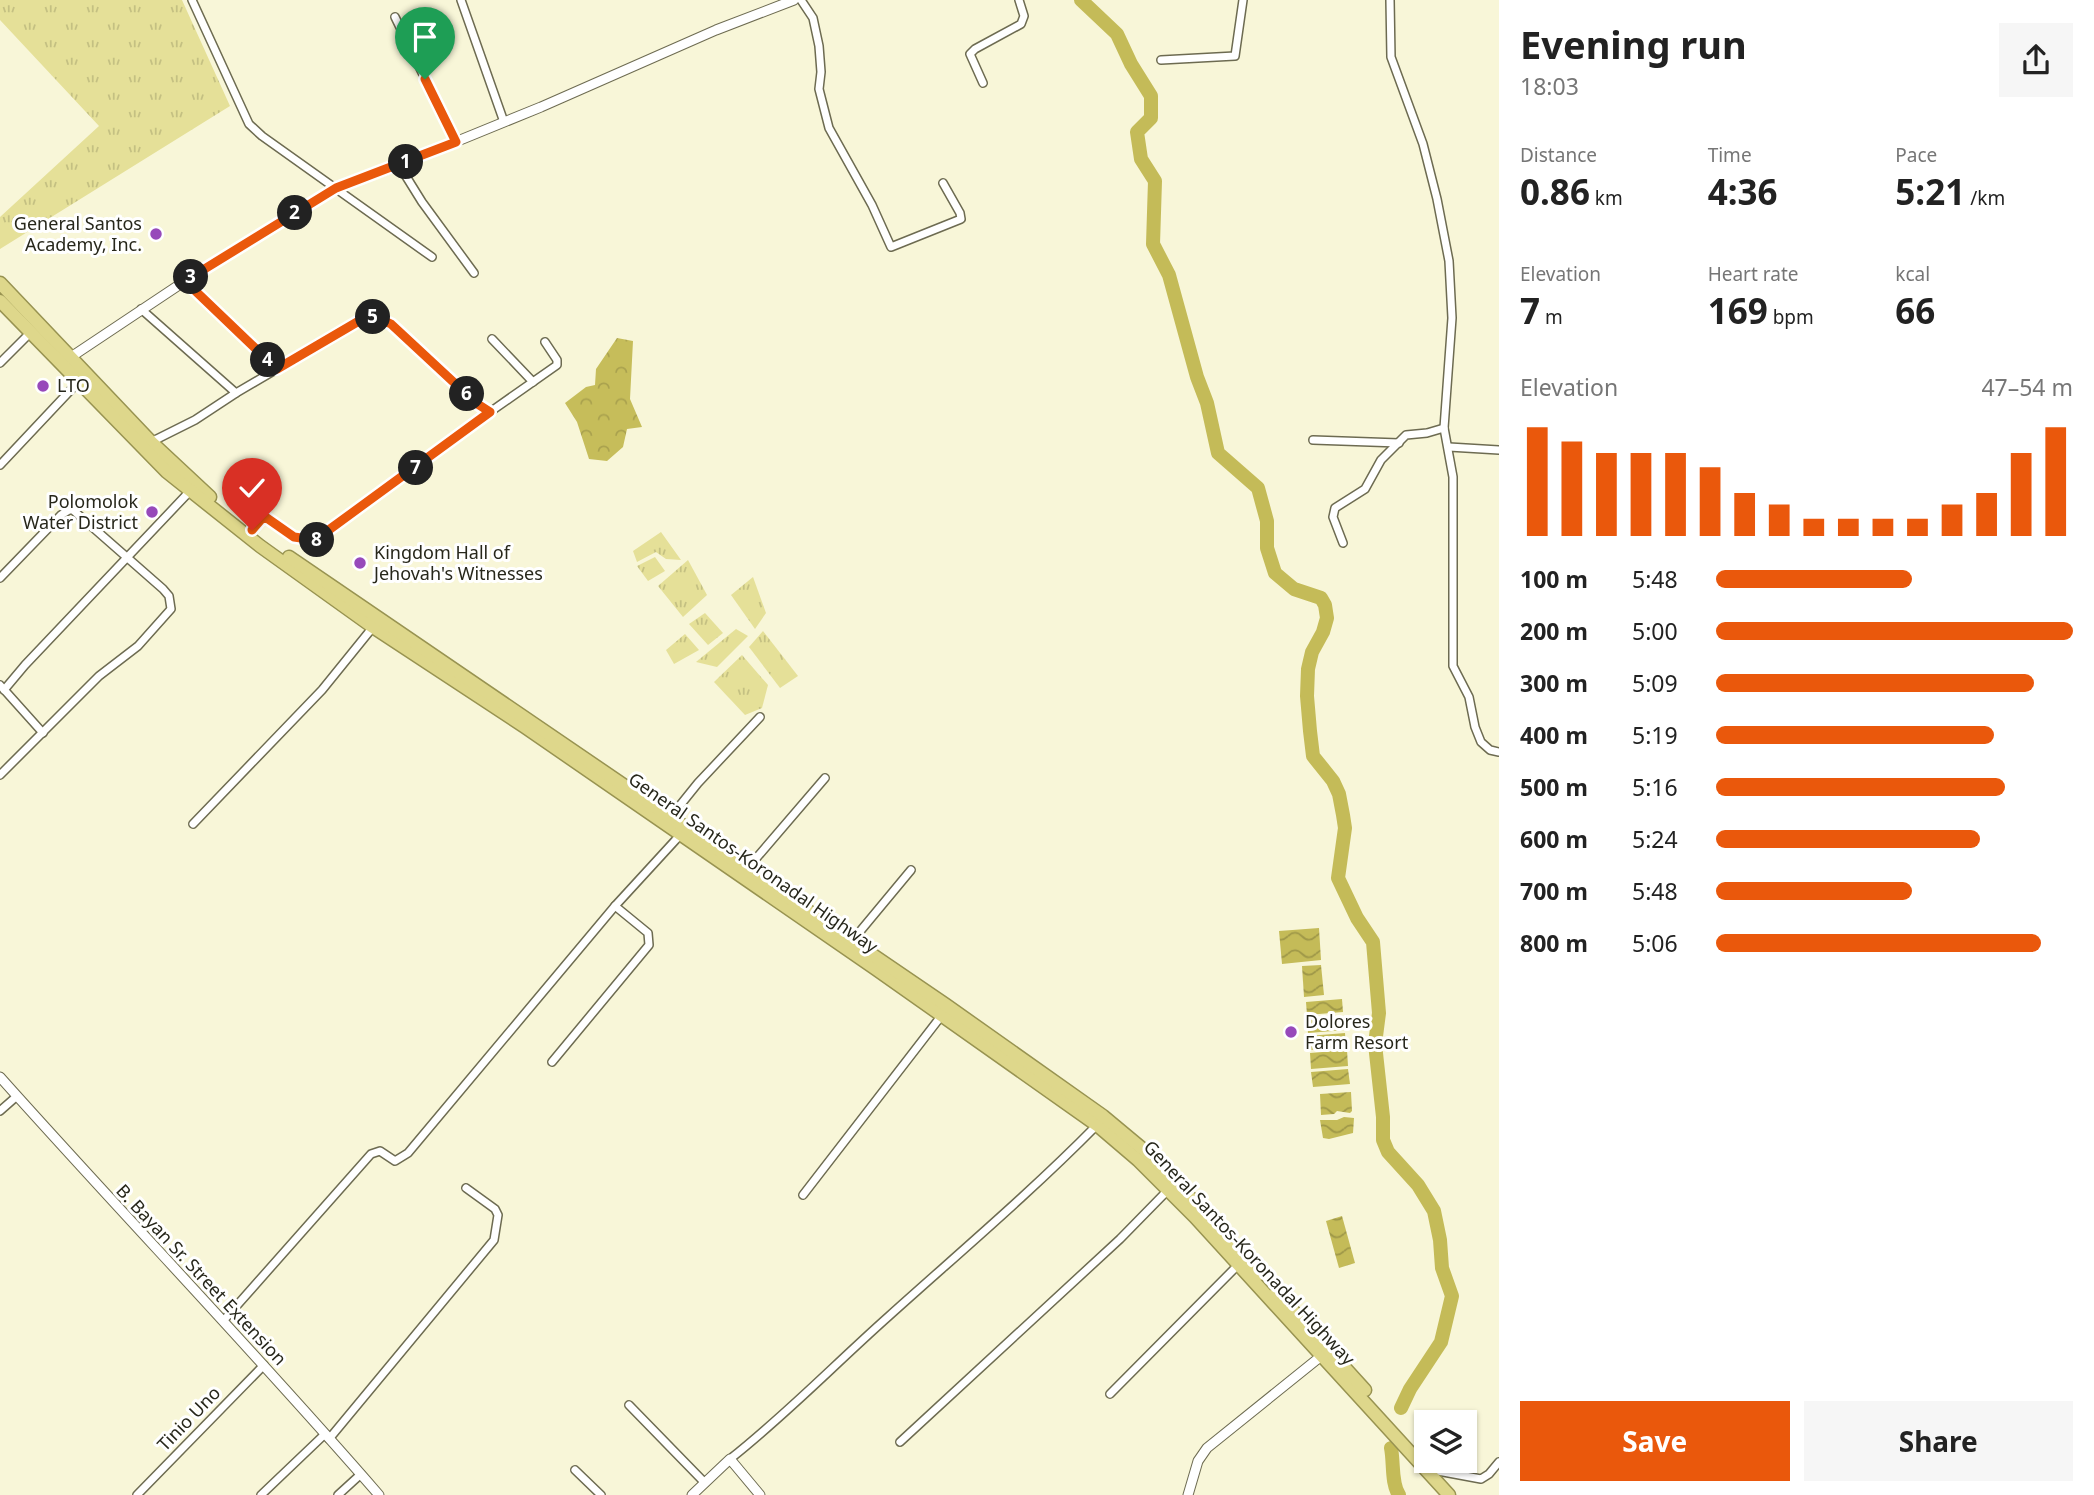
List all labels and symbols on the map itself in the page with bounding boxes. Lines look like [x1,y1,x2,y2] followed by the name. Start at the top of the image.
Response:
[395,7,455,79] pin
[388,144,424,180] pin: 1
[278,196,312,230] pin: 2
[14,211,142,256] place label: General Santos Academy, Inc.
[148,226,164,242] marker: General Santos Academy, Inc.
[174,260,208,294] pin: 3
[356,300,390,334] pin: 5
[250,342,286,378] pin: 4
[57,373,90,397] place label: LTO
[449,376,484,412] pin: 6
[35,378,51,394] marker: LTO
[398,450,434,486] pin: 7
[222,458,282,530] pin
[23,489,138,534] place label: Polomolok Water District
[144,504,160,520] marker: Polomolok Water District
[300,522,334,558] pin: 8
[372,540,543,585] place label: Kingdom Hall of Jehovah's Witnesses
[352,555,368,571] marker: Kingdom Hall of Jehovah's Witnesses
[624,767,884,958] street label: General Santos-Koronadal Highway
[1305,1009,1409,1054] place label: Dolores Farm Resort
[1283,1024,1299,1040] marker: Dolores Farm Resort
[1139,1135,1361,1371] street label: General Santos-Koronadal Highway
[111,1179,292,1370] street label: B. Bayan Sr. Street Extension
[151,1381,225,1456] street label: Tinio Uno

